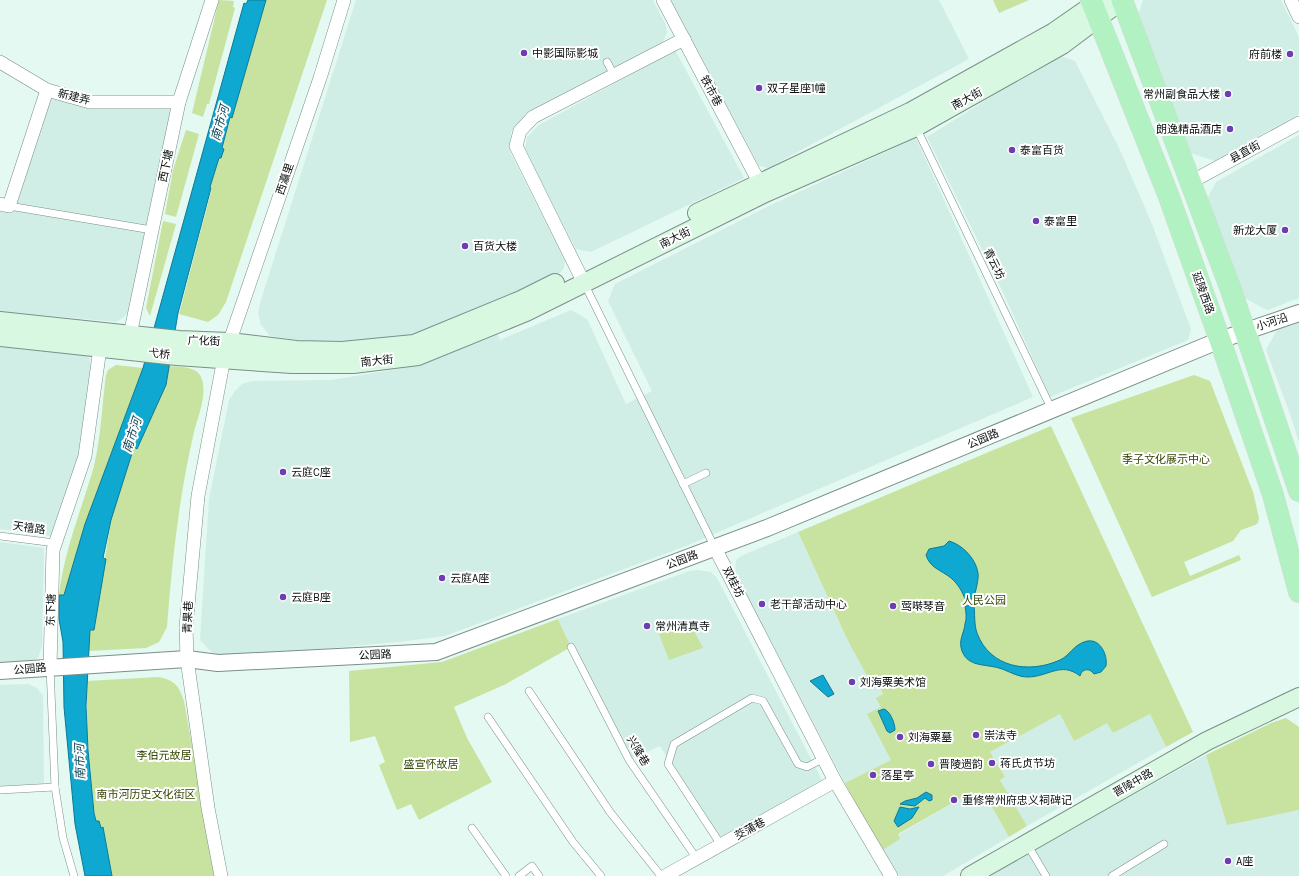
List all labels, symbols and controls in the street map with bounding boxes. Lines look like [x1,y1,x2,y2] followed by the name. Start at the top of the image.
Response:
[532,47,598,60] place label: 中影国际影城
[519,48,529,58] marker: 中影国际影城
[1249,48,1282,61] place label: 府前楼
[1285,49,1295,59] marker: 府前楼
[698,73,724,109] street label: 铁市巷
[767,82,826,95] place label: 双子星座1幢
[754,83,764,93] marker: 双子星座1幢
[949,85,985,113] street label: 南大街
[56,87,92,107] street label: 新建弄
[1143,88,1220,101] place label: 常州副食品大楼
[1223,89,1233,99] marker: 常州副食品大楼
[208,102,232,142] water label: 南市河
[1156,123,1222,136] place label: 朗逸精品酒店
[1225,124,1235,134] marker: 朗逸精品酒店
[1227,138,1263,166] street label: 县直街
[1020,144,1064,157] place label: 泰富百货
[1007,145,1017,155] marker: 泰富百货
[156,149,176,183] street label: 西下塘
[273,161,297,197] street label: 西瀛里
[1044,215,1077,228] place label: 泰富里
[1031,216,1041,226] marker: 泰富里
[1233,224,1277,237] place label: 新龙大厦
[657,225,693,251] street label: 南大街
[1280,225,1290,235] marker: 新龙大厦
[473,240,517,253] place label: 百货大楼
[460,241,470,251] marker: 百货大楼
[981,246,1007,282] street label: 青云坊
[1189,270,1217,316] street label: 延陵西路
[1254,311,1290,333] street label: 小河沿
[187,334,221,348] street label: 广化街
[147,346,171,362] street label: 弋桥
[360,353,394,369] street label: 南大街
[120,414,145,454] water label: 南市河
[965,427,1001,451] street label: 公园路
[1122,453,1210,466] park label: 季子文化展示中心
[291,466,331,479] place label: 云庭C座
[278,467,288,477] marker: 云庭C座
[12,519,46,537] street label: 天禧路
[664,548,700,572] street label: 公园路
[720,564,746,600] street label: 双桂坊
[450,572,489,585] place label: 云庭A座
[437,573,447,583] marker: 云庭A座
[291,591,331,604] place label: 云庭B座
[278,592,288,602] marker: 云庭B座
[44,593,58,627] street label: 东下塘
[962,594,1006,607] park label: 人民公园
[770,598,847,611] place label: 老干部活动中心
[757,599,767,609] marker: 老干部活动中心
[181,600,195,634] street label: 青果巷
[901,600,945,613] place label: 莺啭琴音
[888,601,898,611] marker: 莺啭琴音
[655,620,710,633] place label: 常州清真寺
[642,621,652,631] marker: 常州清真寺
[358,648,392,662] street label: 公园路
[13,661,47,677] street label: 公园路
[860,676,926,689] place label: 刘海粟美术馆
[847,677,857,687] marker: 刘海粟美术馆
[984,729,1017,742] place label: 崇法寺
[971,730,981,740] marker: 崇法寺
[908,731,952,744] place label: 刘海粟墓
[895,732,905,742] marker: 刘海粟墓
[624,734,652,768] street label: 兴隆巷
[72,742,88,780] water label: 南市河
[137,749,192,762] park label: 李伯元故居
[1000,757,1055,770] place label: 蒋氏贞节坊
[404,758,459,771] park label: 盛宣怀故居
[939,758,983,771] place label: 晋陵遗韵
[987,758,997,768] marker: 蒋氏贞节坊
[926,759,936,769] marker: 晋陵遗韵
[1111,766,1155,800] street label: 晋陵中路
[881,769,914,782] place label: 落星亭
[868,770,878,780] marker: 落星亭
[97,788,196,801] park label: 南市河历史文化街区
[962,794,1072,807] place label: 重修常州府忠义祠碑记
[949,795,959,805] marker: 重修常州府忠义祠碑记
[732,815,768,843] street label: 茭蒲巷
[1236,855,1253,868] place label: A座
[1223,856,1233,866] marker: A座

